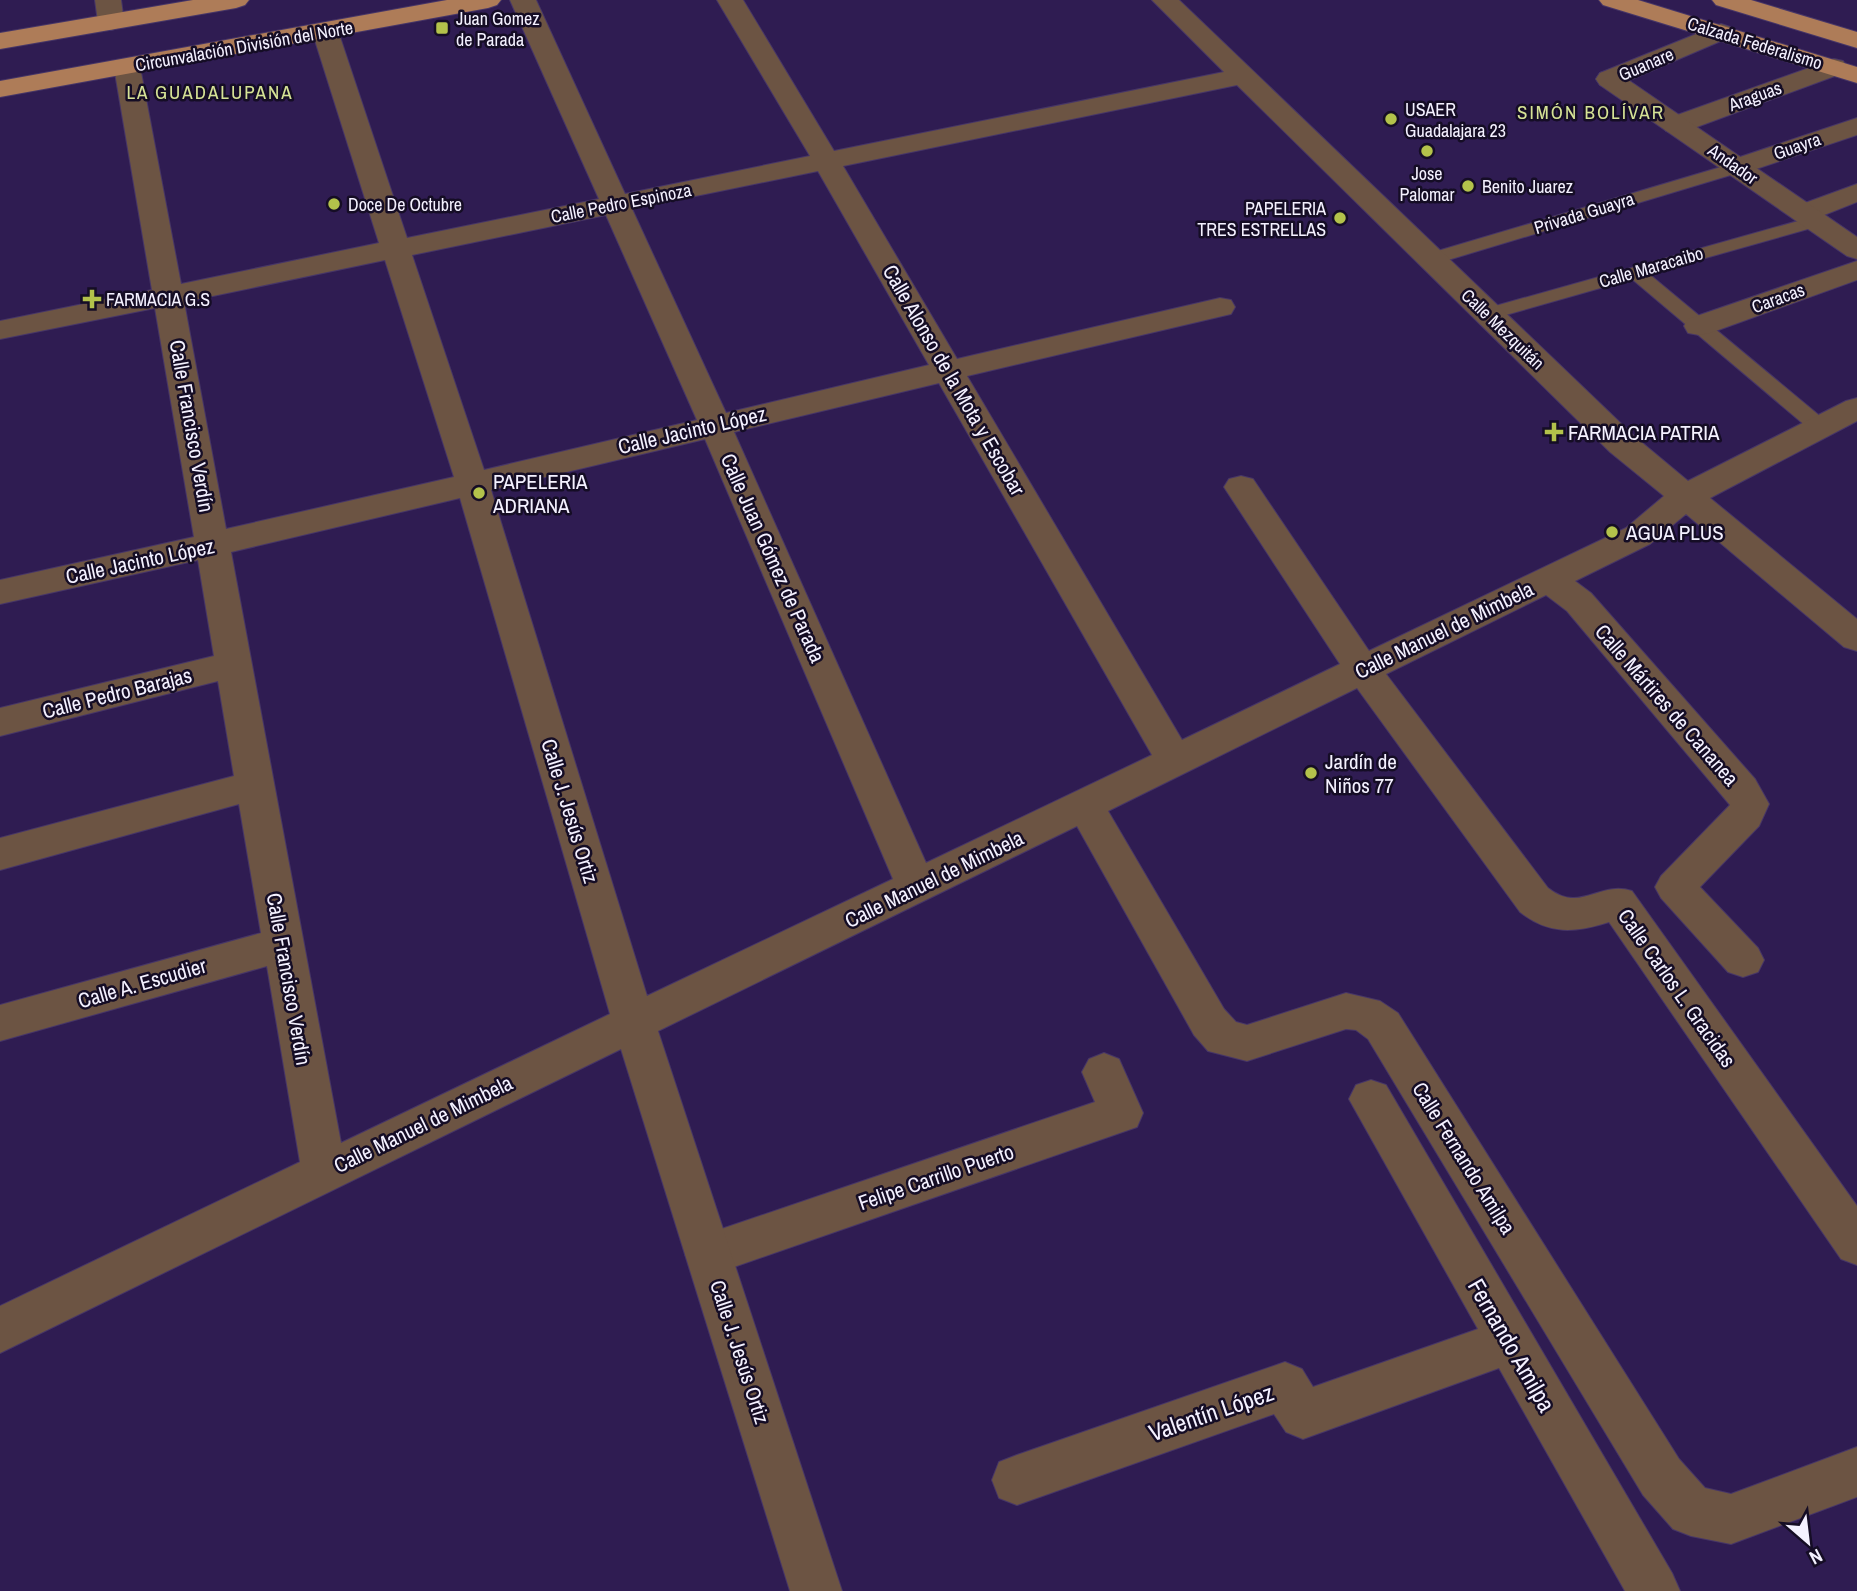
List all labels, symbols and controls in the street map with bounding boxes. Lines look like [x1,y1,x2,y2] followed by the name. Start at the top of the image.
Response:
[456,6,540,52] place label: Juan Gomez de Parada
[1685,11,1825,75] street label: Calzada Federalismo
[133,15,355,77] street label: Circunvalación División del Norte
[434,20,450,36] marker: Juan Gomez de Parada
[1615,41,1677,87] street label: Guanare
[1724,75,1785,117] street label: Araguas
[126,79,294,105] district label: LA GUADALUPANA
[1405,97,1506,143] place label: USAER Guadalajara 23
[1517,99,1665,125] district label: SIMÓN BOLÍVAR
[1383,111,1399,127] marker: USAER Guadalajara 23
[1770,126,1824,166] street label: Guayra
[1702,137,1763,190] street label: Andador
[1419,143,1435,159] marker: Jose Palomar
[1400,161,1455,207] place label: Jose Palomar
[1482,174,1573,199] place label: Benito Juarez
[549,177,693,229] street label: Calle Pedro Espinoza
[1460,178,1476,194] marker: Benito Juarez
[1531,186,1637,240] street label: Privada Guayra
[348,192,462,217] place label: Doce De Octubre
[326,196,342,212] marker: Doce De Octubre
[1197,196,1326,242] place label: PAPELERIA TRES ESTRELLAS
[1332,210,1348,226] marker: PAPELERIA TRES ESTRELLAS
[1596,240,1706,294] street label: Calle Maracaibo
[876,259,1032,501] street label: Calle Alonso de la Mota y Escobar
[1748,277,1808,319] street label: Caracas
[1456,283,1550,375] street label: Calle Mezquitán
[106,287,210,312] place label: FARMACIA G.S
[84,291,100,307] marker: FARMACIA G.S
[163,338,221,514] street label: Calle Francisco Verdín
[615,399,769,461] street label: Calle Jacinto López
[1568,418,1720,447] place label: FARMACIA PATRIA
[1546,424,1562,440] marker: FARMACIA PATRIA
[714,449,832,667] street label: Calle Juan Gómez de Parada
[492,467,588,520] place label: PAPELERIA ADRIANA
[471,485,487,501] marker: PAPELERIA ADRIANA
[1625,518,1724,547] place label: AGUA PLUS
[1604,524,1620,540] marker: AGUA PLUS
[63,531,217,591] street label: Calle Jacinto López
[1350,574,1538,686] street label: Calle Manuel de Mimbela
[1589,618,1746,792] street label: Calle Mártires de Cananea
[39,660,195,726] street label: Calle Pedro Barajas
[534,735,606,887] street label: Calle J. Jesús Ortiz
[1325,747,1397,800] place label: Jardín de Niños 77
[1303,765,1319,781] marker: Jardín de Niños 77
[840,823,1028,935] street label: Calle Manuel de Mimbela
[260,891,318,1067] street label: Calle Francisco Verdín
[1611,903,1743,1073] street label: Calle Carlos L. Gracidas
[75,951,210,1015] street label: Calle A. Escudier
[329,1068,517,1180] street label: Calle Manuel de Mimbela
[1406,1076,1523,1240] street label: Calle Fernando Amilpa
[854,1137,1018,1217] street label: Felipe Carrillo Puerto
[1461,1273,1563,1418] street label: Fernando Amilpa
[703,1277,777,1428] street label: Calle J. Jesús Ortiz
[1144,1376,1278,1448] street label: Valentín López
[1773,1507,1843,1577] north arrow
[1805,1543,1827,1571] text: N

